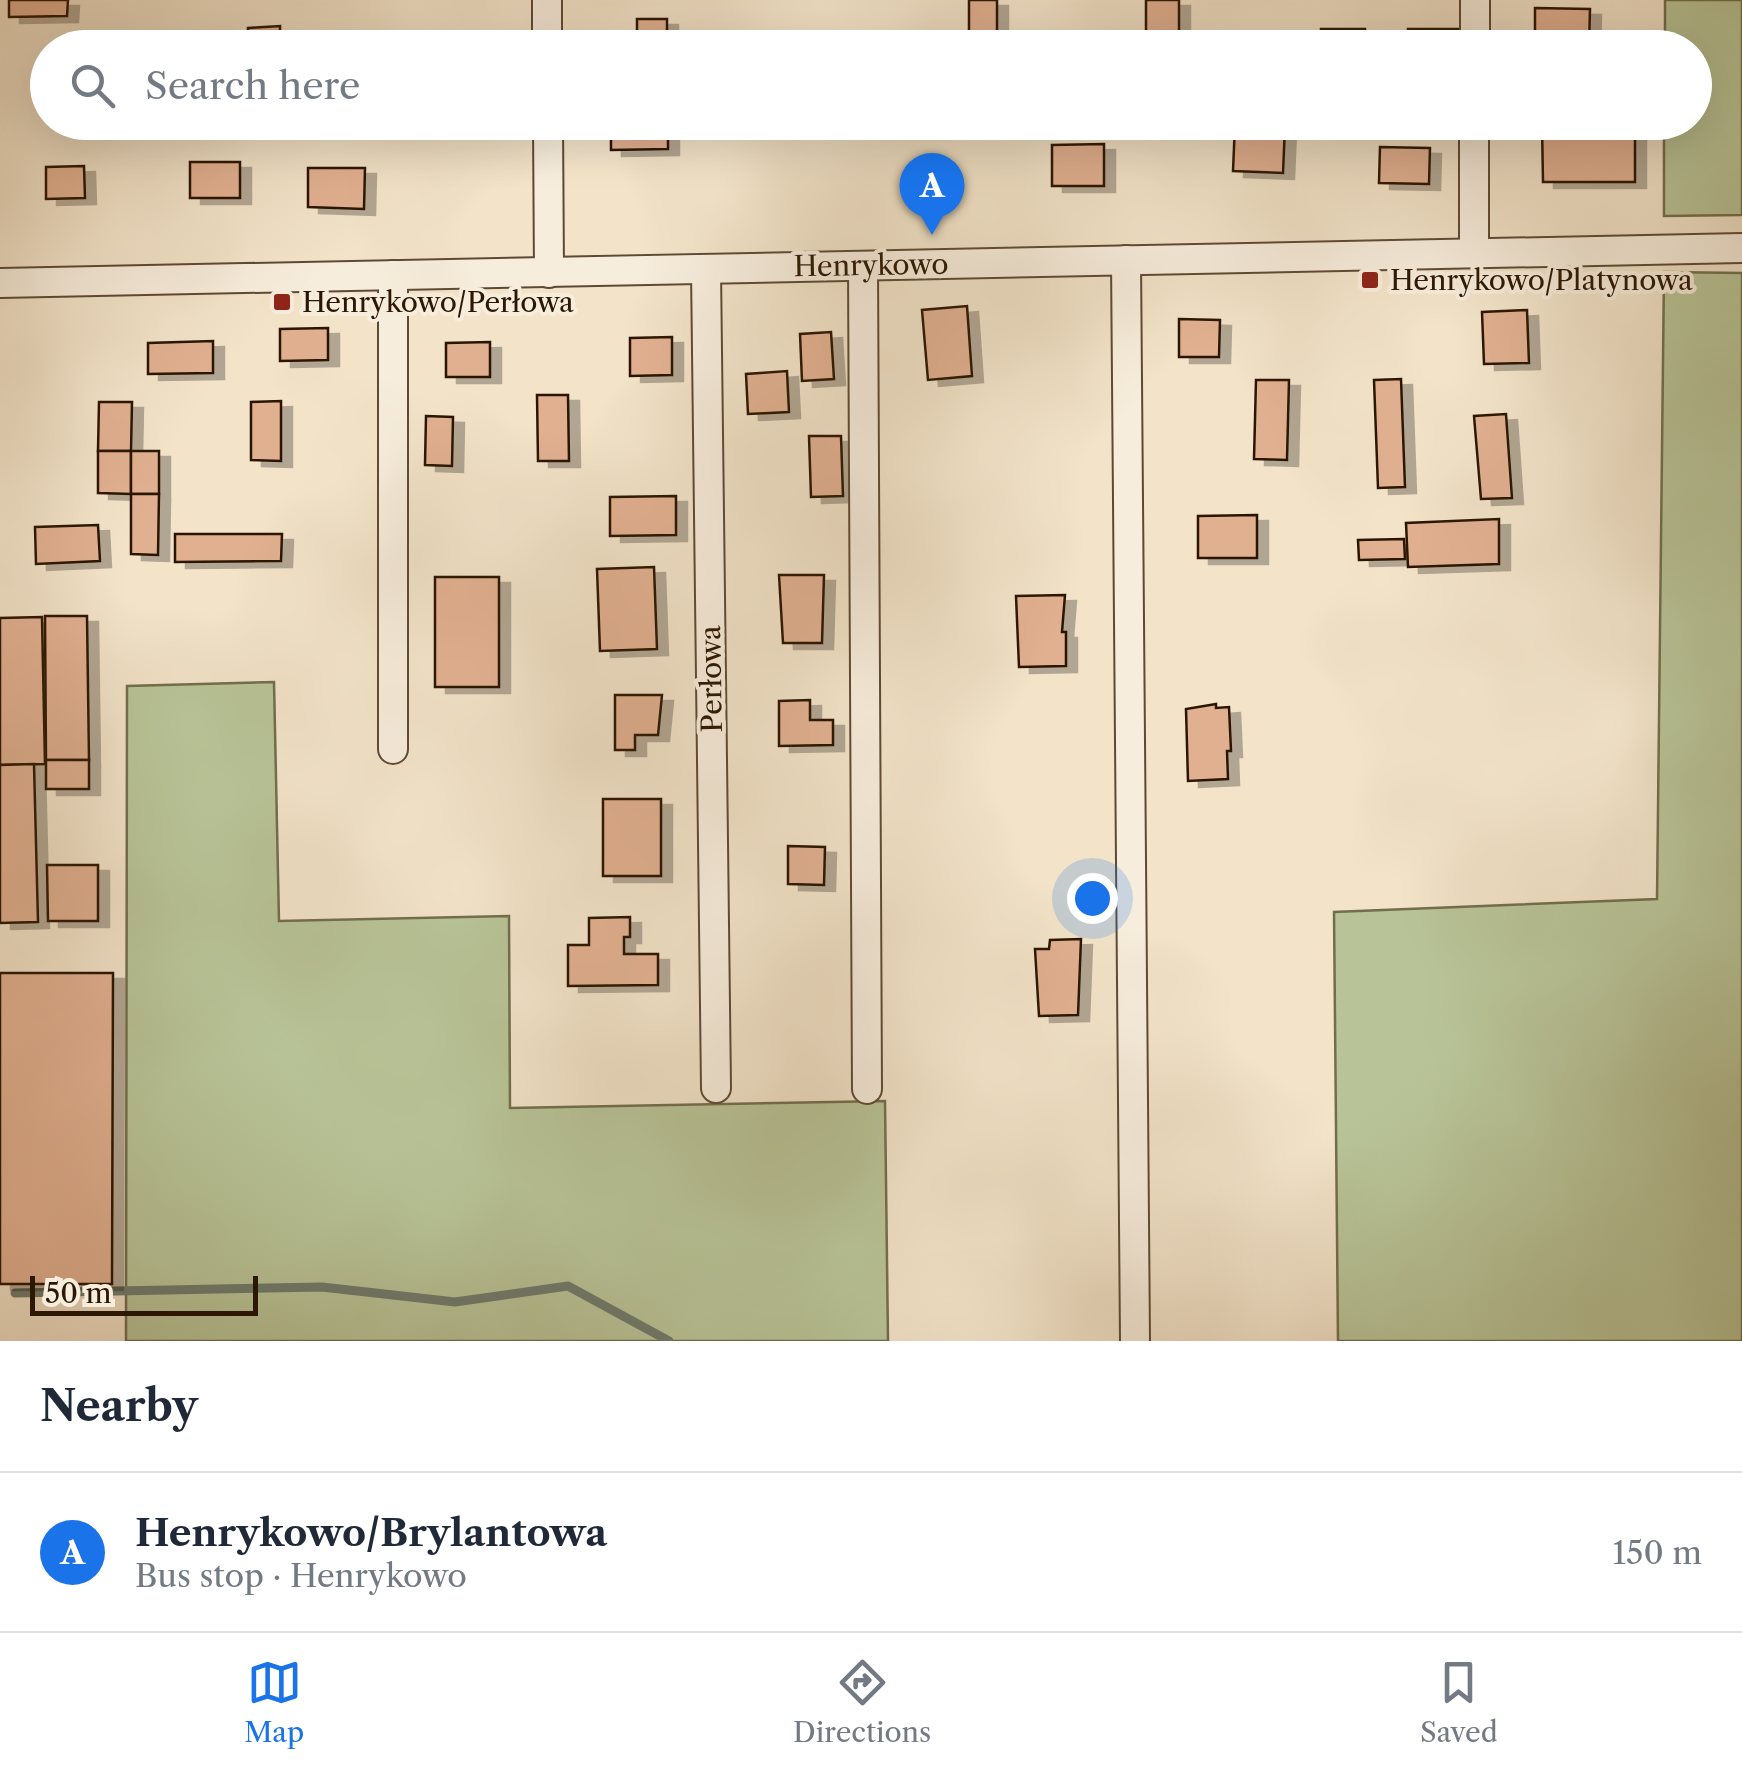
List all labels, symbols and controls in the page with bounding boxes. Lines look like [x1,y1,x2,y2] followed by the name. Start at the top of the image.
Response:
[30,30,1712,140] search box
[65,58,120,113] icon: search
[145,62,360,109] text: Search here
[900,152,964,235] pin: A
[793,247,949,283] street label: Henrykowo
[1390,263,1693,297] place label: Henrykowo/Platynowa
[1359,269,1381,291] marker: Henrykowo/Platynowa
[302,285,574,319] place label: Henrykowo/Perłowa
[271,291,293,313] marker: Henrykowo/Perłowa
[693,625,729,733] street label: Perłowa
[1067,873,1118,924] your location
[30,1271,258,1316] scale bar
[45,1276,112,1310] text: 50 m
[40,1380,198,1432] text: Nearby
[135,1509,607,1556] text: Henrykowo/Brylantowa
[60,1533,85,1572] text: A
[1613,1533,1702,1572] text: 150 m
[135,1556,467,1595] text: Bus stop · Henrykowo
[244,1655,304,1749] tab: Map
[793,1655,931,1749] tab: Directions
[1420,1655,1498,1749] tab: Saved

